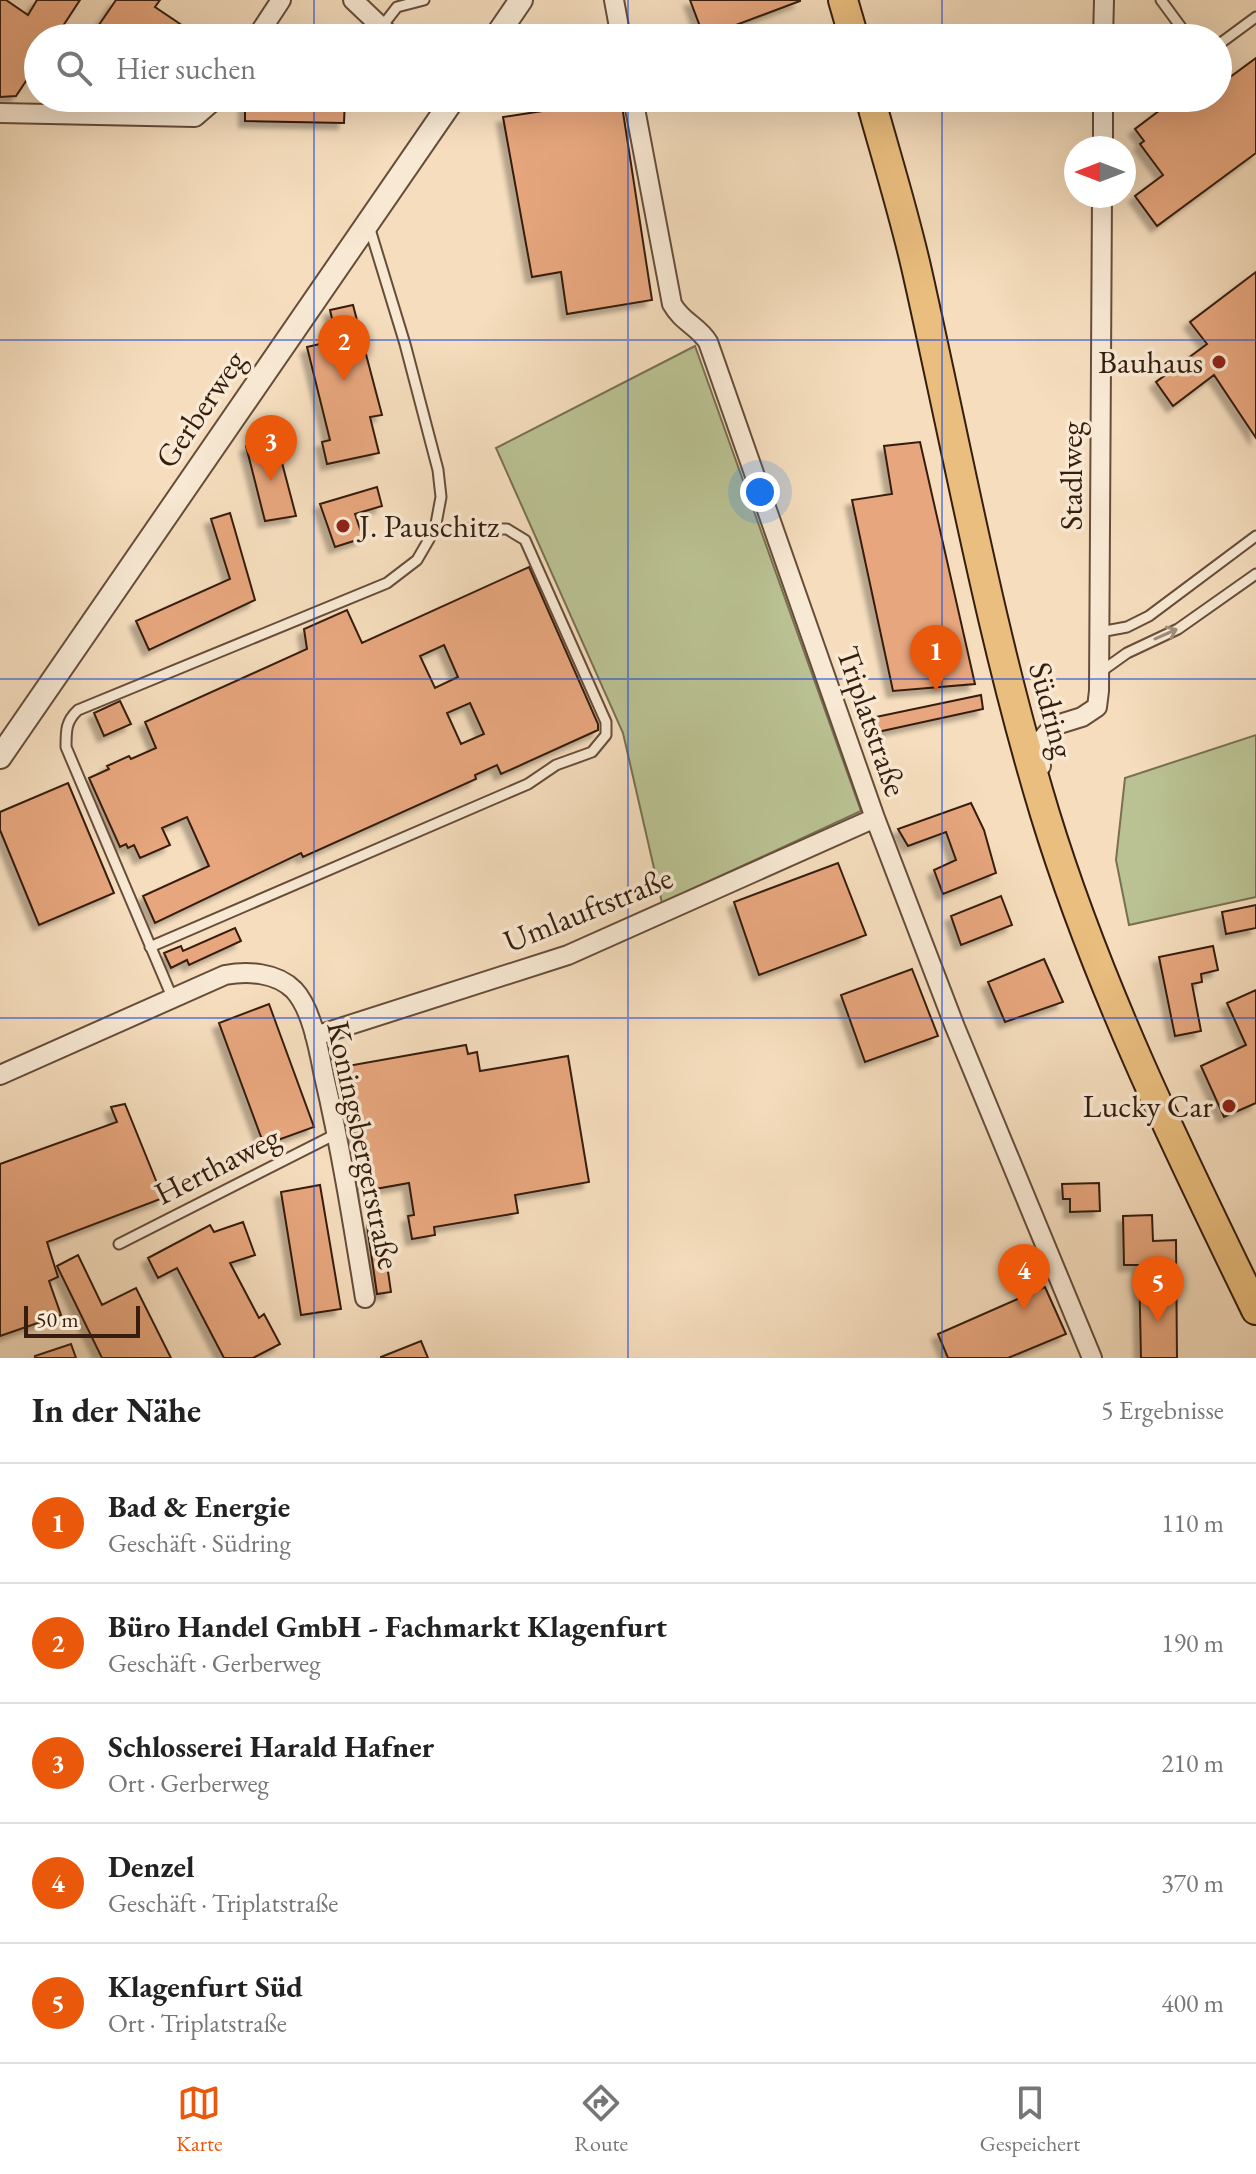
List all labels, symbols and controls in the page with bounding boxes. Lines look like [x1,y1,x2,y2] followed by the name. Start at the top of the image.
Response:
[24,24,1232,112] search box
[52,46,96,90] icon: search
[116,49,256,88] text: Hier suchen
[1064,136,1136,208] north arrow
[318,315,370,381] pin: 2
[145,341,255,476] street label: Gerberweg
[1098,341,1203,383] place label: Bauhaus
[1210,353,1228,371] marker: Bauhaus
[245,415,297,481] pin: 3
[1050,420,1092,531] street label: Stadlweg
[740,472,780,512] your location
[356,505,499,547] place label: J. Pauschitz
[334,517,352,535] marker: J. Pauschitz
[910,625,962,691] pin: 1
[1153,626,1178,641] one-way arrow
[827,640,917,802] street label: Triplatstraße
[1019,658,1085,763] street label: Südring
[497,856,679,962] street label: Umlauftstraße
[317,1017,411,1273] street label: Koningsbergerstraße
[1083,1085,1213,1127] place label: Lucky Car
[1220,1097,1238,1115] marker: Lucky Car
[147,1115,288,1214] street label: Herthaweg
[998,1244,1050,1310] pin: 4
[1132,1256,1184,1322] pin: 5
[24,1302,140,1338] scale bar
[36,1305,79,1334] text: 50 m
[32,1388,201,1432] text: In der Nähe
[1101,1393,1224,1427] text: 5 Ergebnisse
[108,1487,290,1526] text: Bad & Energie
[51,1506,65,1540] text: 1
[1161,1506,1224,1540] text: 110 m
[108,1526,291,1560] text: Geschäft · Südring
[108,1607,667,1646] text: Büro Handel GmbH - Fachmarkt Klagenfurt
[51,1626,65,1660] text: 2
[1161,1626,1224,1660] text: 190 m
[108,1646,320,1680] text: Geschäft · Gerberweg
[108,1727,434,1766] text: Schlosserei Harald Hafner
[51,1746,65,1780] text: 3
[1161,1746,1224,1780] text: 210 m
[108,1766,269,1800] text: Ort · Gerberweg
[108,1847,195,1886] text: Denzel
[51,1866,65,1900] text: 4
[1161,1866,1224,1900] text: 370 m
[108,1886,339,1920] text: Geschäft · Triplatstraße
[108,1967,303,2006] text: Klagenfurt Süd
[51,1986,65,2020] text: 5
[1161,1986,1224,2020] text: 400 m
[108,2006,287,2040] text: Ort · Triplatstraße
[176,2081,223,2158] tab: Karte
[574,2081,628,2158] tab: Route
[980,2081,1080,2158] tab: Gespeichert

